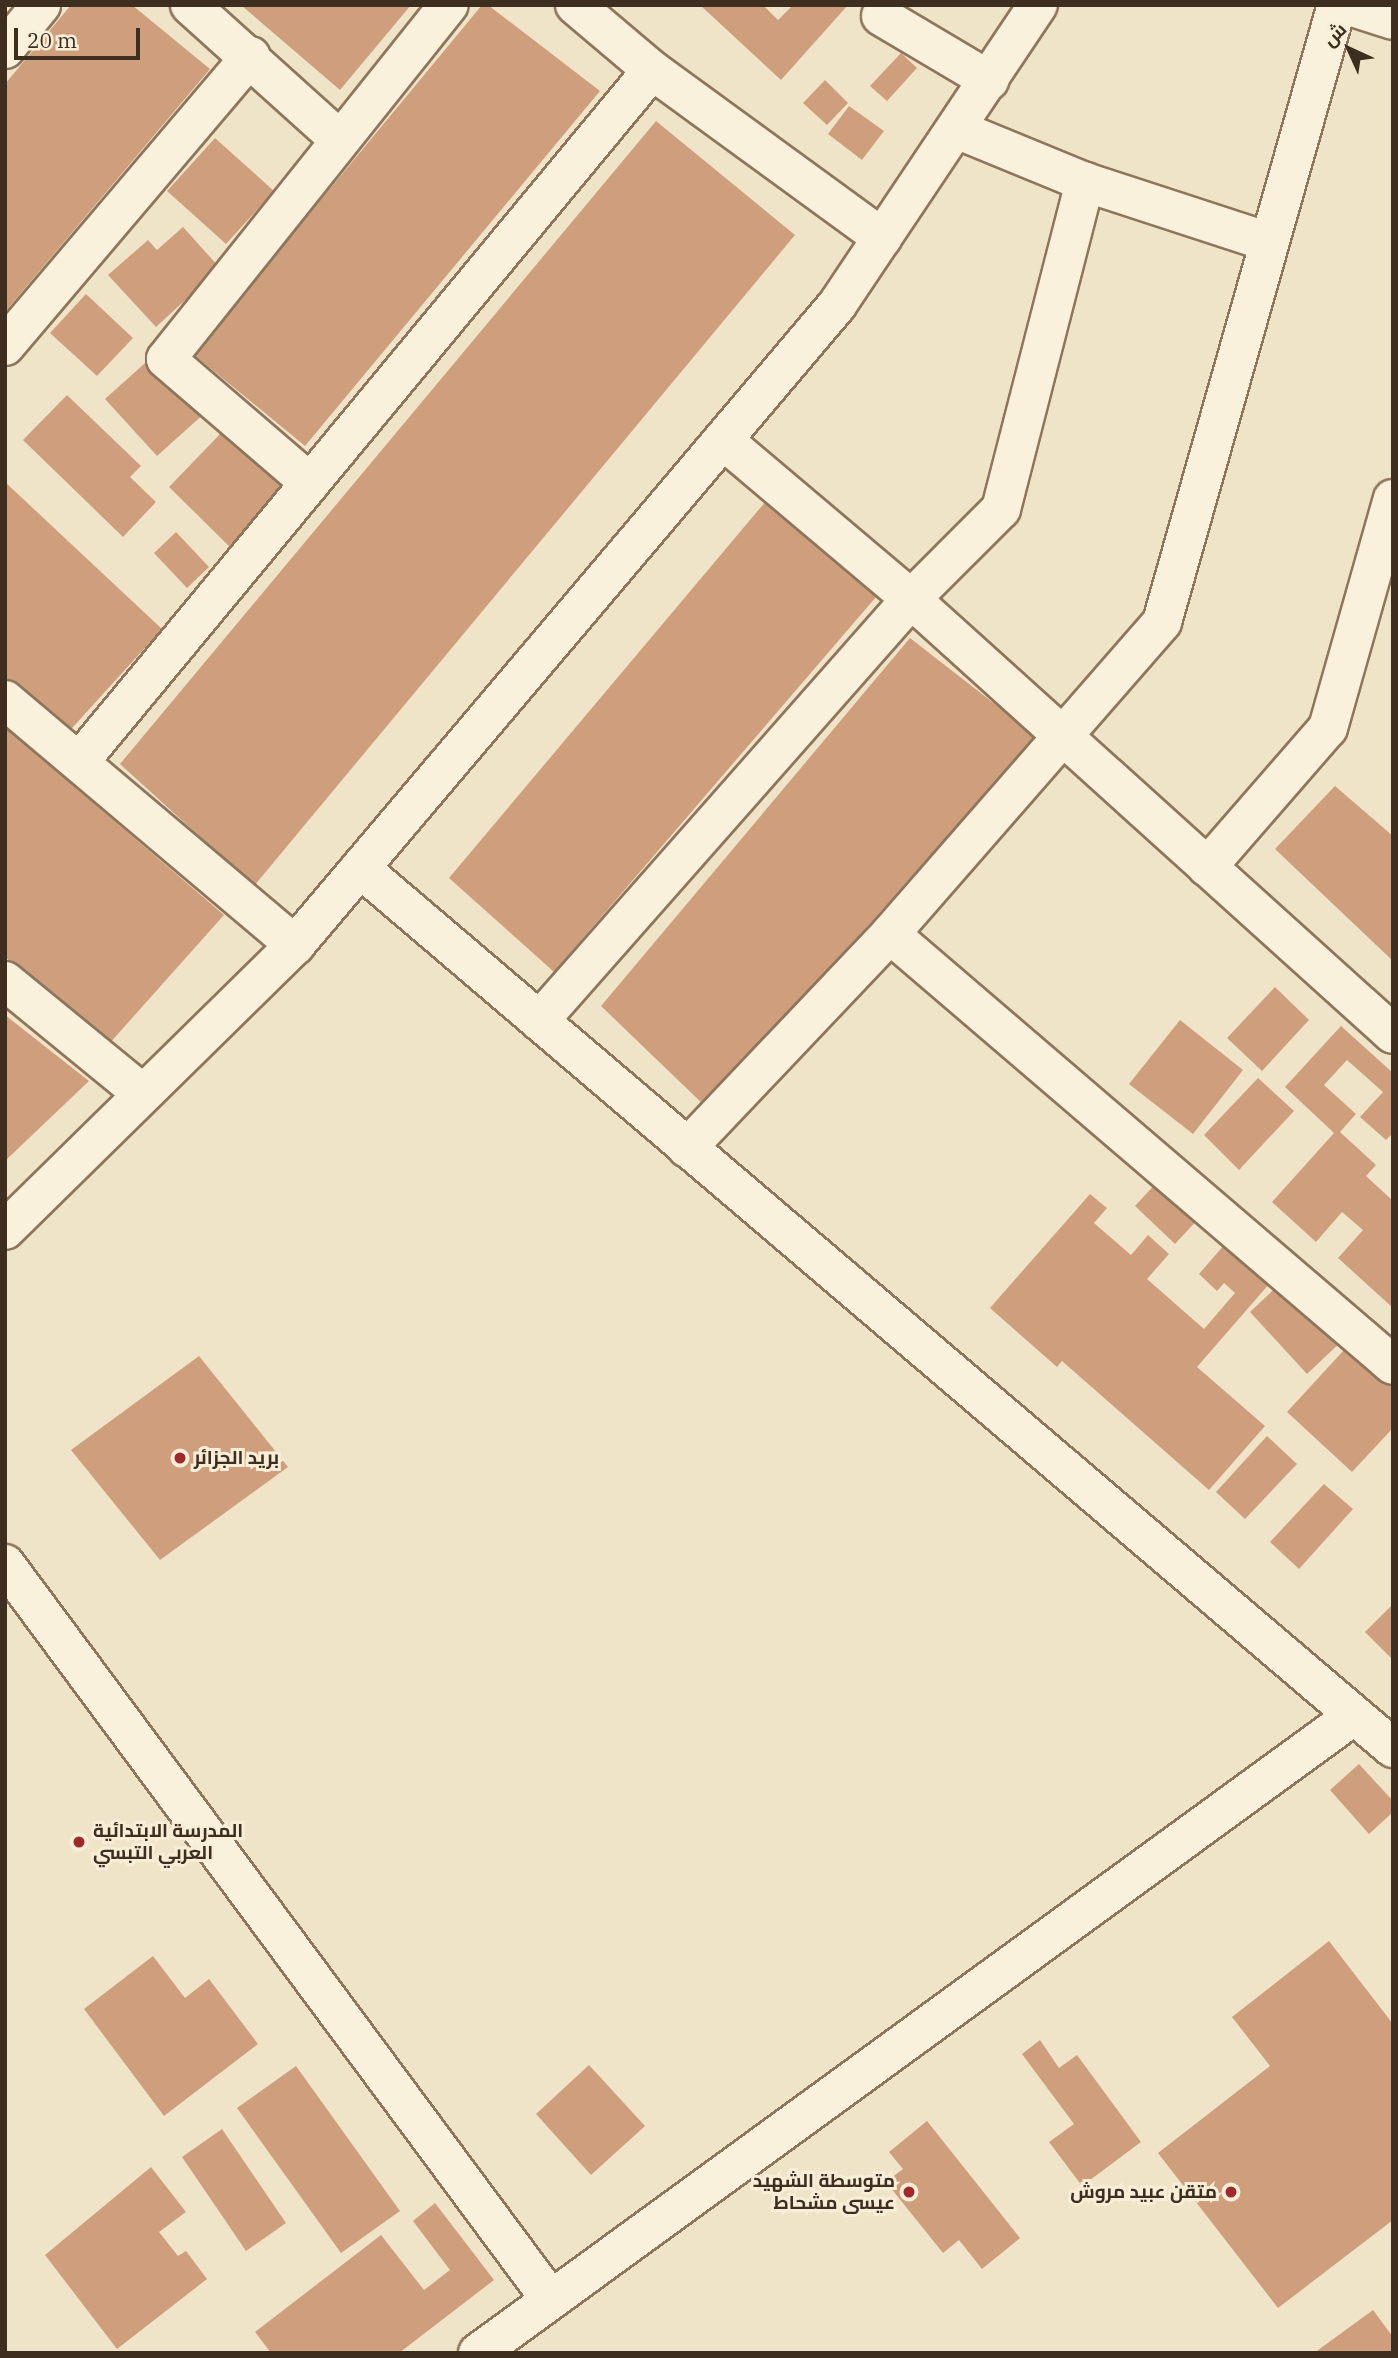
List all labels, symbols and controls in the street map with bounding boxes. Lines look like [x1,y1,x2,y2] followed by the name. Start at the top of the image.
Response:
[18,14,144,58] scale bar
[1314,14,1384,84] north arrow
[1317,17,1351,51] text: ش
[27,26,77,54] text: 20 m
[194,1447,279,1469] place label: بريد الجزائر
[172,1450,188,1466] marker: بريد الجزائر
[93,1820,243,1864] place label: المدرسة الابتدائية العربي التبسي
[71,1834,87,1850] marker: المدرسة الابتدائية العربي التبسي
[753,2170,895,2214] place label: متوسطة الشهيد عيسى مشحاط
[1070,2181,1217,2203] place label: متقن عبيد مروش
[901,2184,917,2200] marker: متوسطة الشهيد عيسى مشحاط
[1223,2184,1239,2200] marker: متقن عبيد مروش

